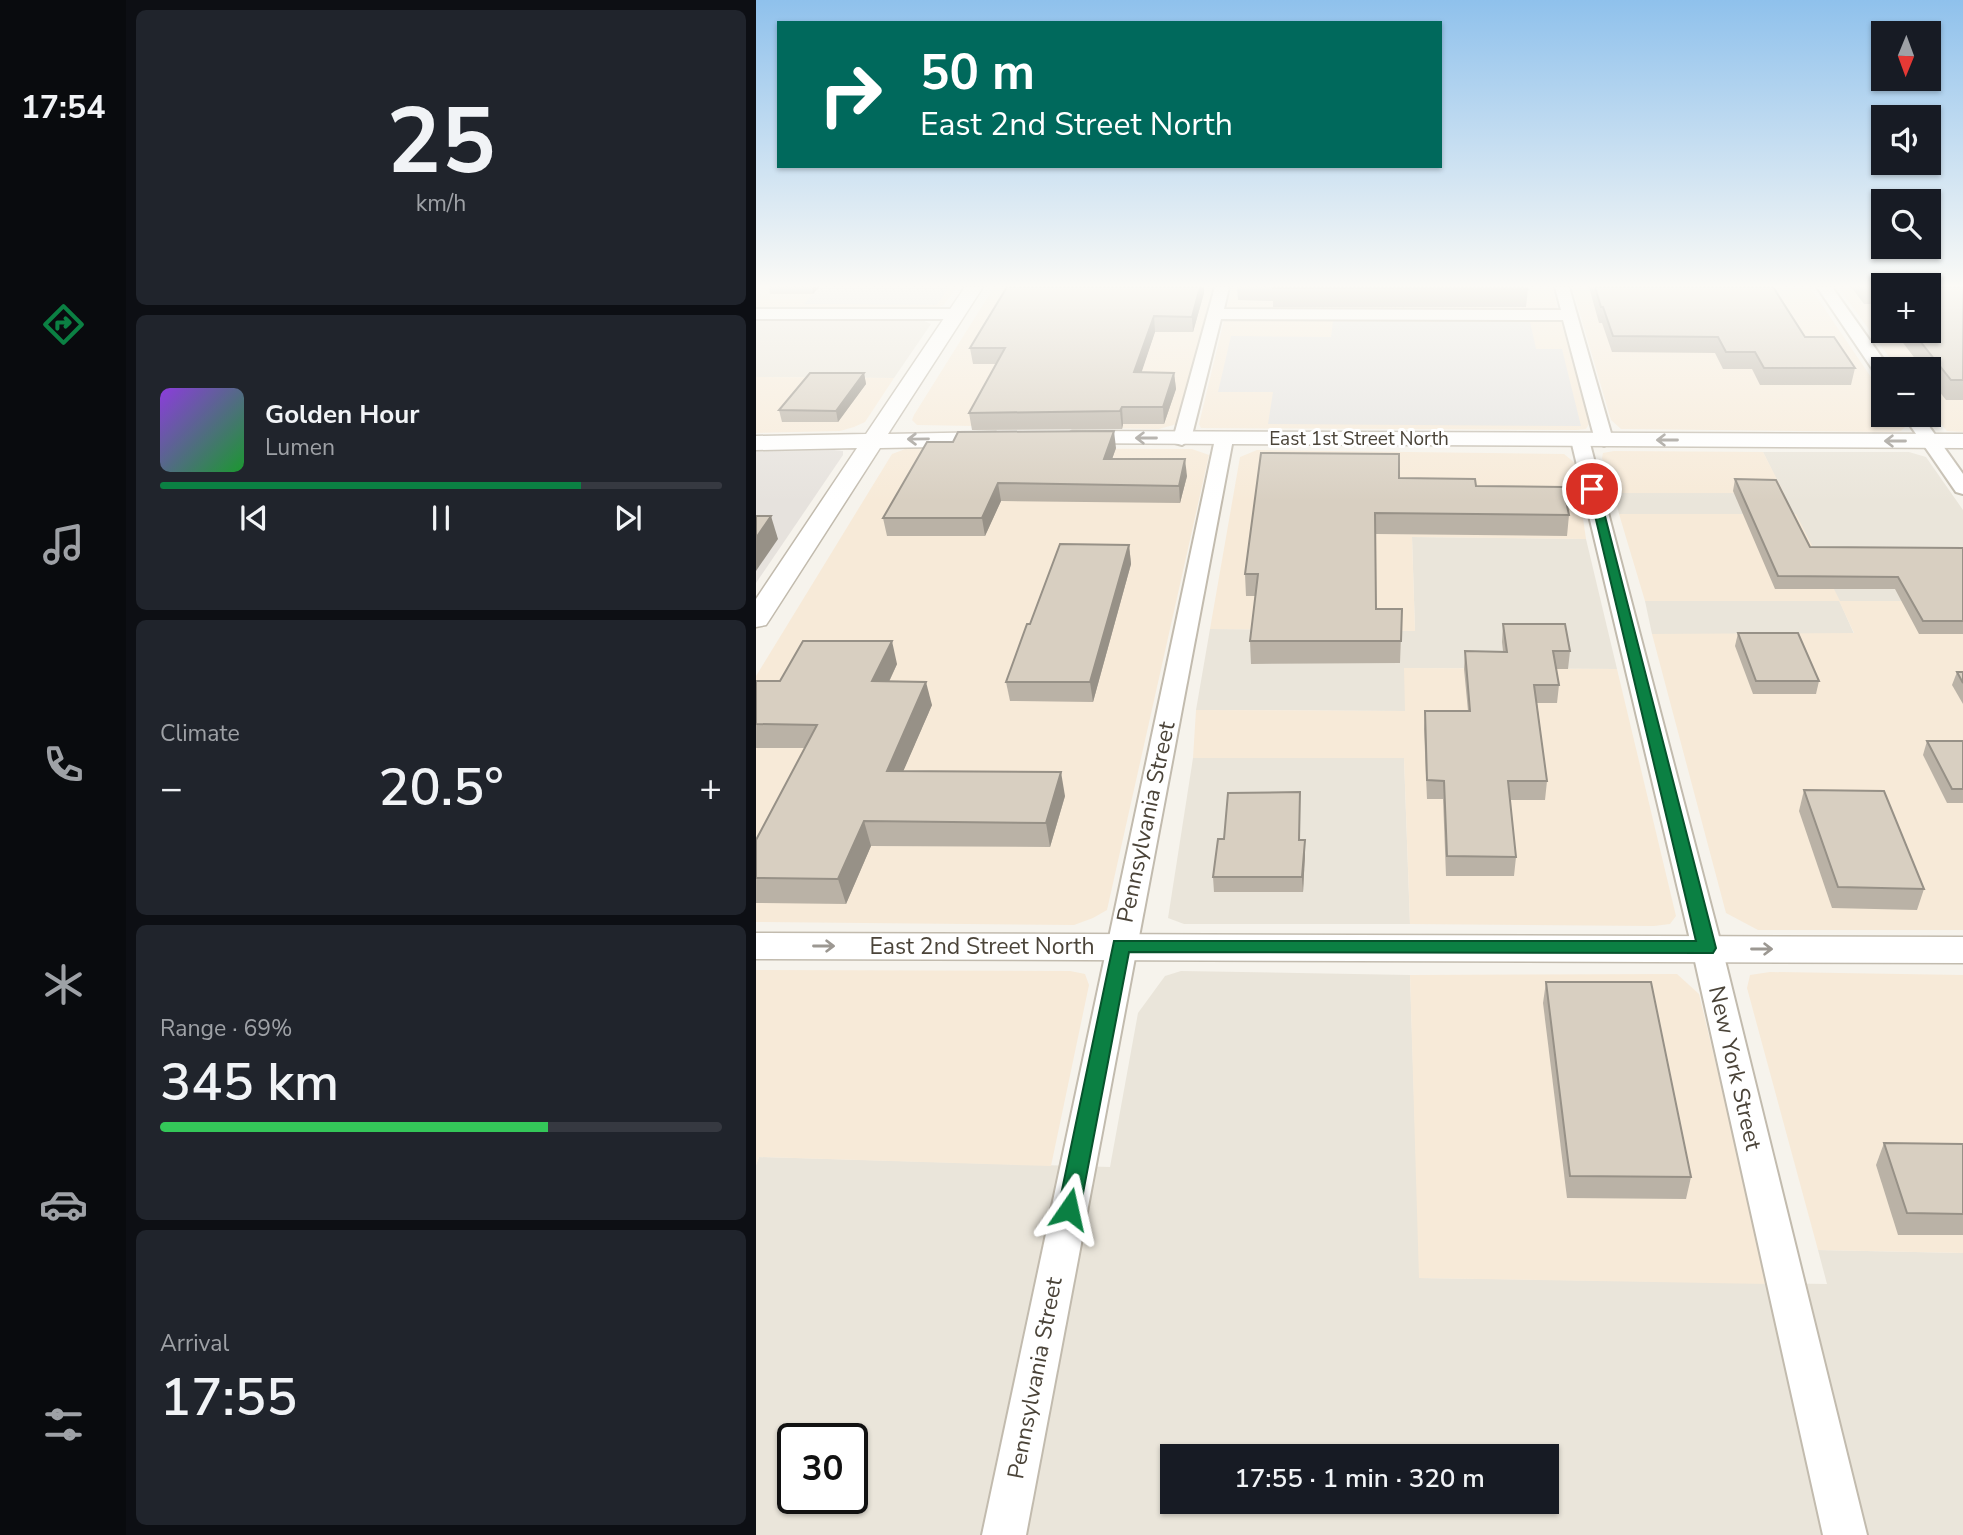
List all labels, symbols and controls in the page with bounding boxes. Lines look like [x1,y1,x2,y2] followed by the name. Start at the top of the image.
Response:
[1871,21,1941,91] north arrow
[1871,21,1941,427] map controls
[920,39,1035,106] text: 50 m
[805,49,896,140] icon: right
[386,80,496,204] text: 25
[21,86,105,129] text: 17:54
[920,103,1233,146] text: East 2nd Street North
[1871,105,1941,175] button: sound
[416,188,466,219] text: km/h
[1871,189,1941,259] button: search
[1871,273,1941,343] button: +
[39,300,88,349] icon: directions
[1871,357,1941,427] button: −
[265,397,420,432] text: Golden Hour
[1269,426,1449,452] street label: East 1st Street North
[1135,431,1158,445] one-way arrow
[265,432,335,463] text: Lumen
[907,432,930,446] one-way arrow
[1656,433,1679,447] one-way arrow
[1884,434,1907,448] one-way arrow
[1562,459,1622,519] pin
[1573,470,1611,508] icon: arrive
[235,499,273,537] icon: previous
[422,499,460,537] icon: pause
[609,499,647,537] icon: next
[39,520,88,569] icon: music
[160,718,240,749] text: Climate
[1110,718,1183,925] street label: Pennsylvania Street
[39,740,88,789] icon: phone
[378,752,504,823] text: 20.5°
[160,763,183,814] text: −
[699,763,722,814] text: +
[870,931,1094,962] street label: East 2nd Street North
[812,939,835,953] one-way arrow
[1750,942,1773,955] one-way arrow
[39,960,88,1009] icon: climate
[1701,983,1769,1154] street label: New York Street
[160,1013,292,1044] text: Range · 69%
[160,1047,339,1118] text: 345 km
[1032,1172,1106,1246] position arrow
[39,1180,88,1229] icon: car
[1000,1274,1070,1481] street label: Pennsylvania Street
[160,1328,229,1359] text: Arrival
[160,1362,297,1433] text: 17:55
[39,1400,88,1449] icon: filters
[777,1423,868,1514] speed limit sign: 30
[1234,1461,1485,1496] text: 17:55 · 1 min · 320 m

